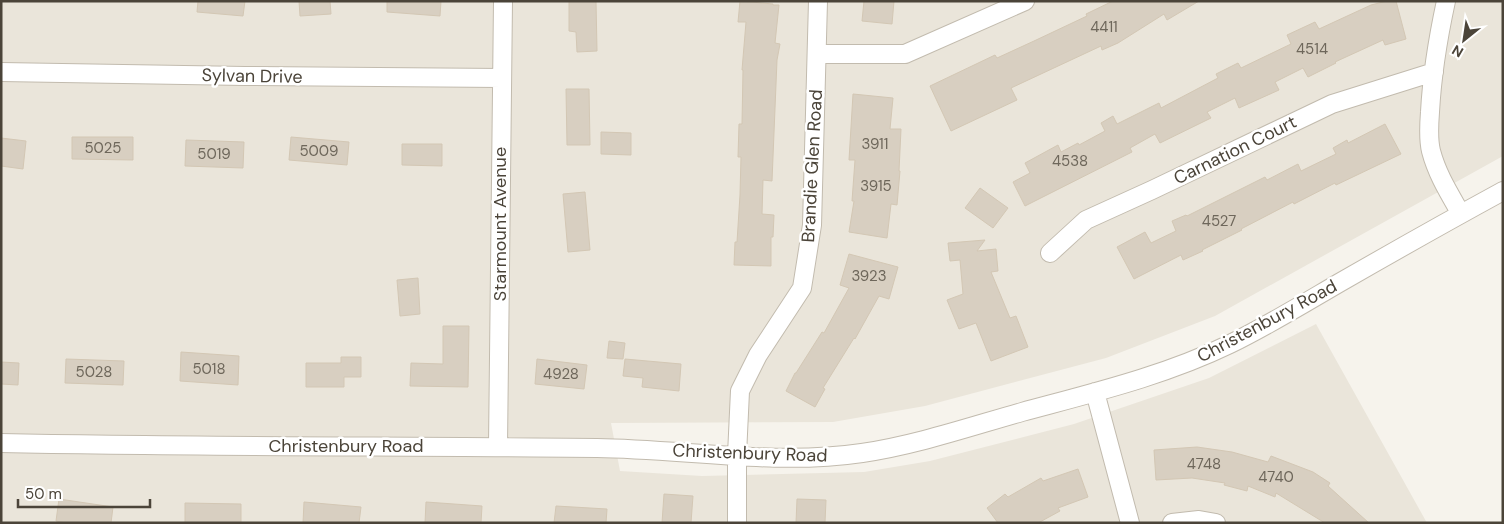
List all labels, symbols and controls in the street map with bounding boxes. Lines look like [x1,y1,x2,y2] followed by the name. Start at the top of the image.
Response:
[1439,15,1489,65] north arrow
[1090,17,1118,37] house number: 4411
[1296,39,1328,59] house number: 4514
[1449,41,1466,62] text: N
[201,63,303,89] street label: Sylvan Drive
[796,89,828,243] street label: Brandie Glen Road
[1170,110,1300,190] street label: Carnation Court
[862,134,888,154] house number: 3911
[84,138,122,158] house number: 5025
[299,141,339,161] house number: 5009
[197,144,231,164] house number: 5019
[488,147,512,301] street label: Starmount Avenue
[1052,151,1088,171] house number: 4538
[860,176,892,196] house number: 3915
[1202,211,1236,231] house number: 4527
[851,266,887,286] house number: 3923
[1193,274,1341,368] street label: Christenbury Road
[192,359,226,379] house number: 5018
[76,362,112,382] house number: 5028
[543,364,579,384] house number: 4928
[268,434,424,458] street label: Christenbury Road
[672,438,828,468] street label: Christenbury Road
[1187,454,1221,474] house number: 4748
[1258,467,1294,487] house number: 4740
[18,476,150,508] scale bar
[25,484,62,504] text: 50 m

